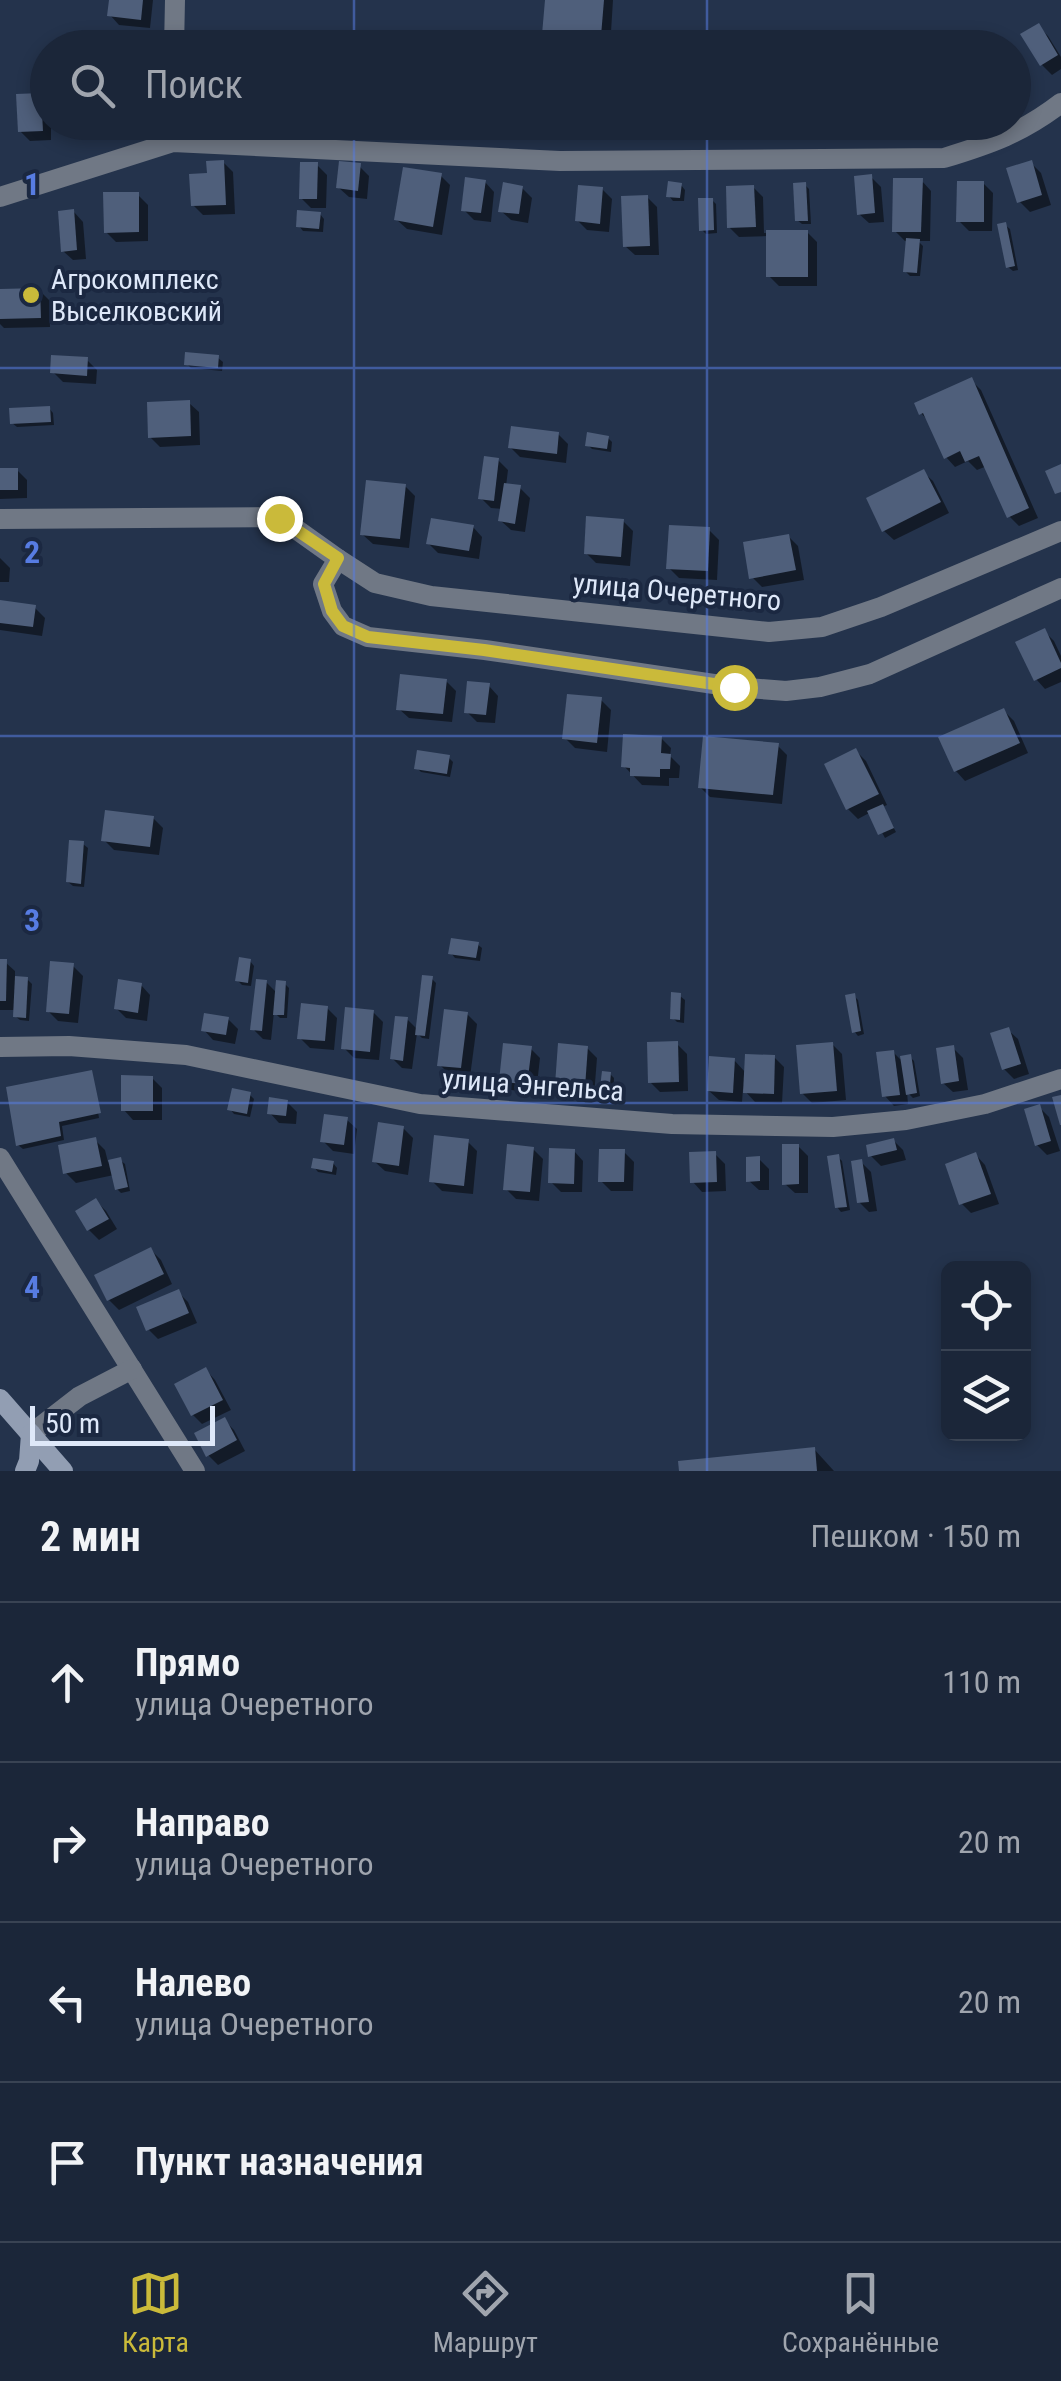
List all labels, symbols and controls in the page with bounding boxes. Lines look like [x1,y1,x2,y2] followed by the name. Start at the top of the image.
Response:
[30,30,1031,140] search box
[65,58,120,113] icon: search
[145,63,243,107] text: Поиск
[24,165,40,203] text: 1
[51,263,222,328] place label: Агрокомплекс Выселковский
[20,284,42,306] marker: Агрокомплекс Выселковский
[257,496,303,542] route end
[24,533,40,571] text: 2
[572,566,782,618] street label: улица Очеретного
[712,665,758,711] route start
[24,901,40,939] text: 3
[441,1062,625,1108] street label: улица Энгельса
[941,1261,1031,1441] map controls
[941,1261,1031,1351] button: locate
[24,1268,40,1306] text: 4
[941,1351,1031,1441] button: layers
[30,1401,215,1446] scale bar
[45,1407,100,1440] text: 50 m
[40,1512,141,1561] text: 2 мин
[811,1517,1021,1555] text: Пешком · 150 m
[135,1641,240,1685] text: Прямо
[40,1655,95,1710] icon: ahead
[942,1663,1021,1701] text: 110 m
[135,1685,374,1723] text: улица Очеретного
[135,1801,270,1845] text: Направо
[40,1815,95,1870] icon: right
[958,1823,1021,1861] text: 20 m
[135,1845,374,1883] text: улица Очеретного
[135,1961,251,2005] text: Налево
[40,1975,95,2030] icon: left
[958,1983,1021,2021] text: 20 m
[135,2005,374,2043] text: улица Очеретного
[40,2135,95,2190] icon: arrive
[135,2140,424,2184] text: Пункт назначения
[122,2266,189,2359] tab: Карта
[433,2266,538,2359] tab: Маршрут
[782,2266,939,2359] tab: Сохранённые

